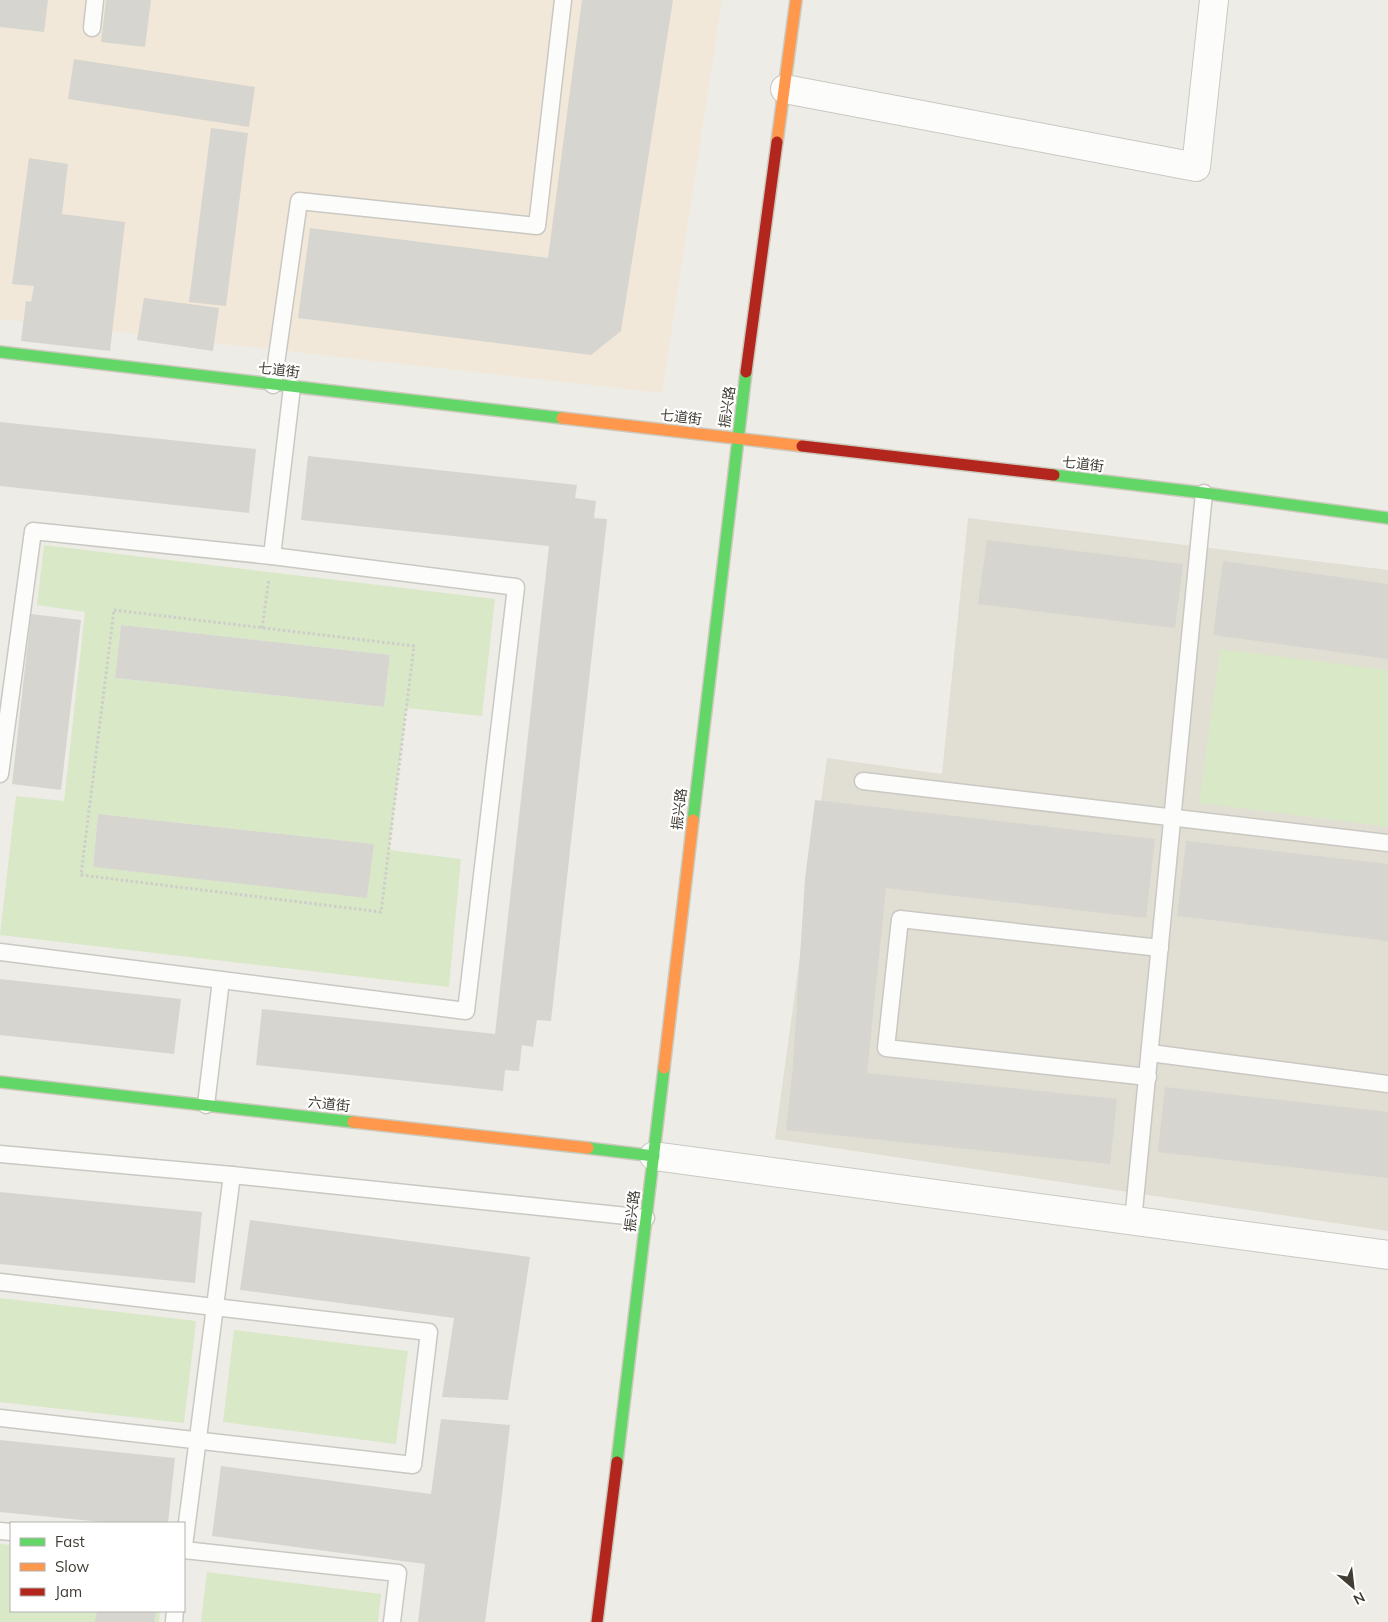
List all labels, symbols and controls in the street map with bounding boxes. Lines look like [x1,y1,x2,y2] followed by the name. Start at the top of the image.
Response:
[257,359,301,381] street label: 七道街
[715,385,739,429] street label: 振兴路
[659,406,703,428] street label: 七道街
[1061,453,1105,475] street label: 七道街
[668,787,690,831] street label: 振兴路
[307,1093,351,1115] street label: 六道街
[621,1189,643,1233] street label: 振兴路
[10,1522,185,1612] legend
[55,1532,85,1551] text: Fast
[55,1557,89,1576] text: Slow
[1328,1562,1378,1612] north arrow
[55,1582,82,1601] text: Jam
[1350,1588,1368,1609] text: N

